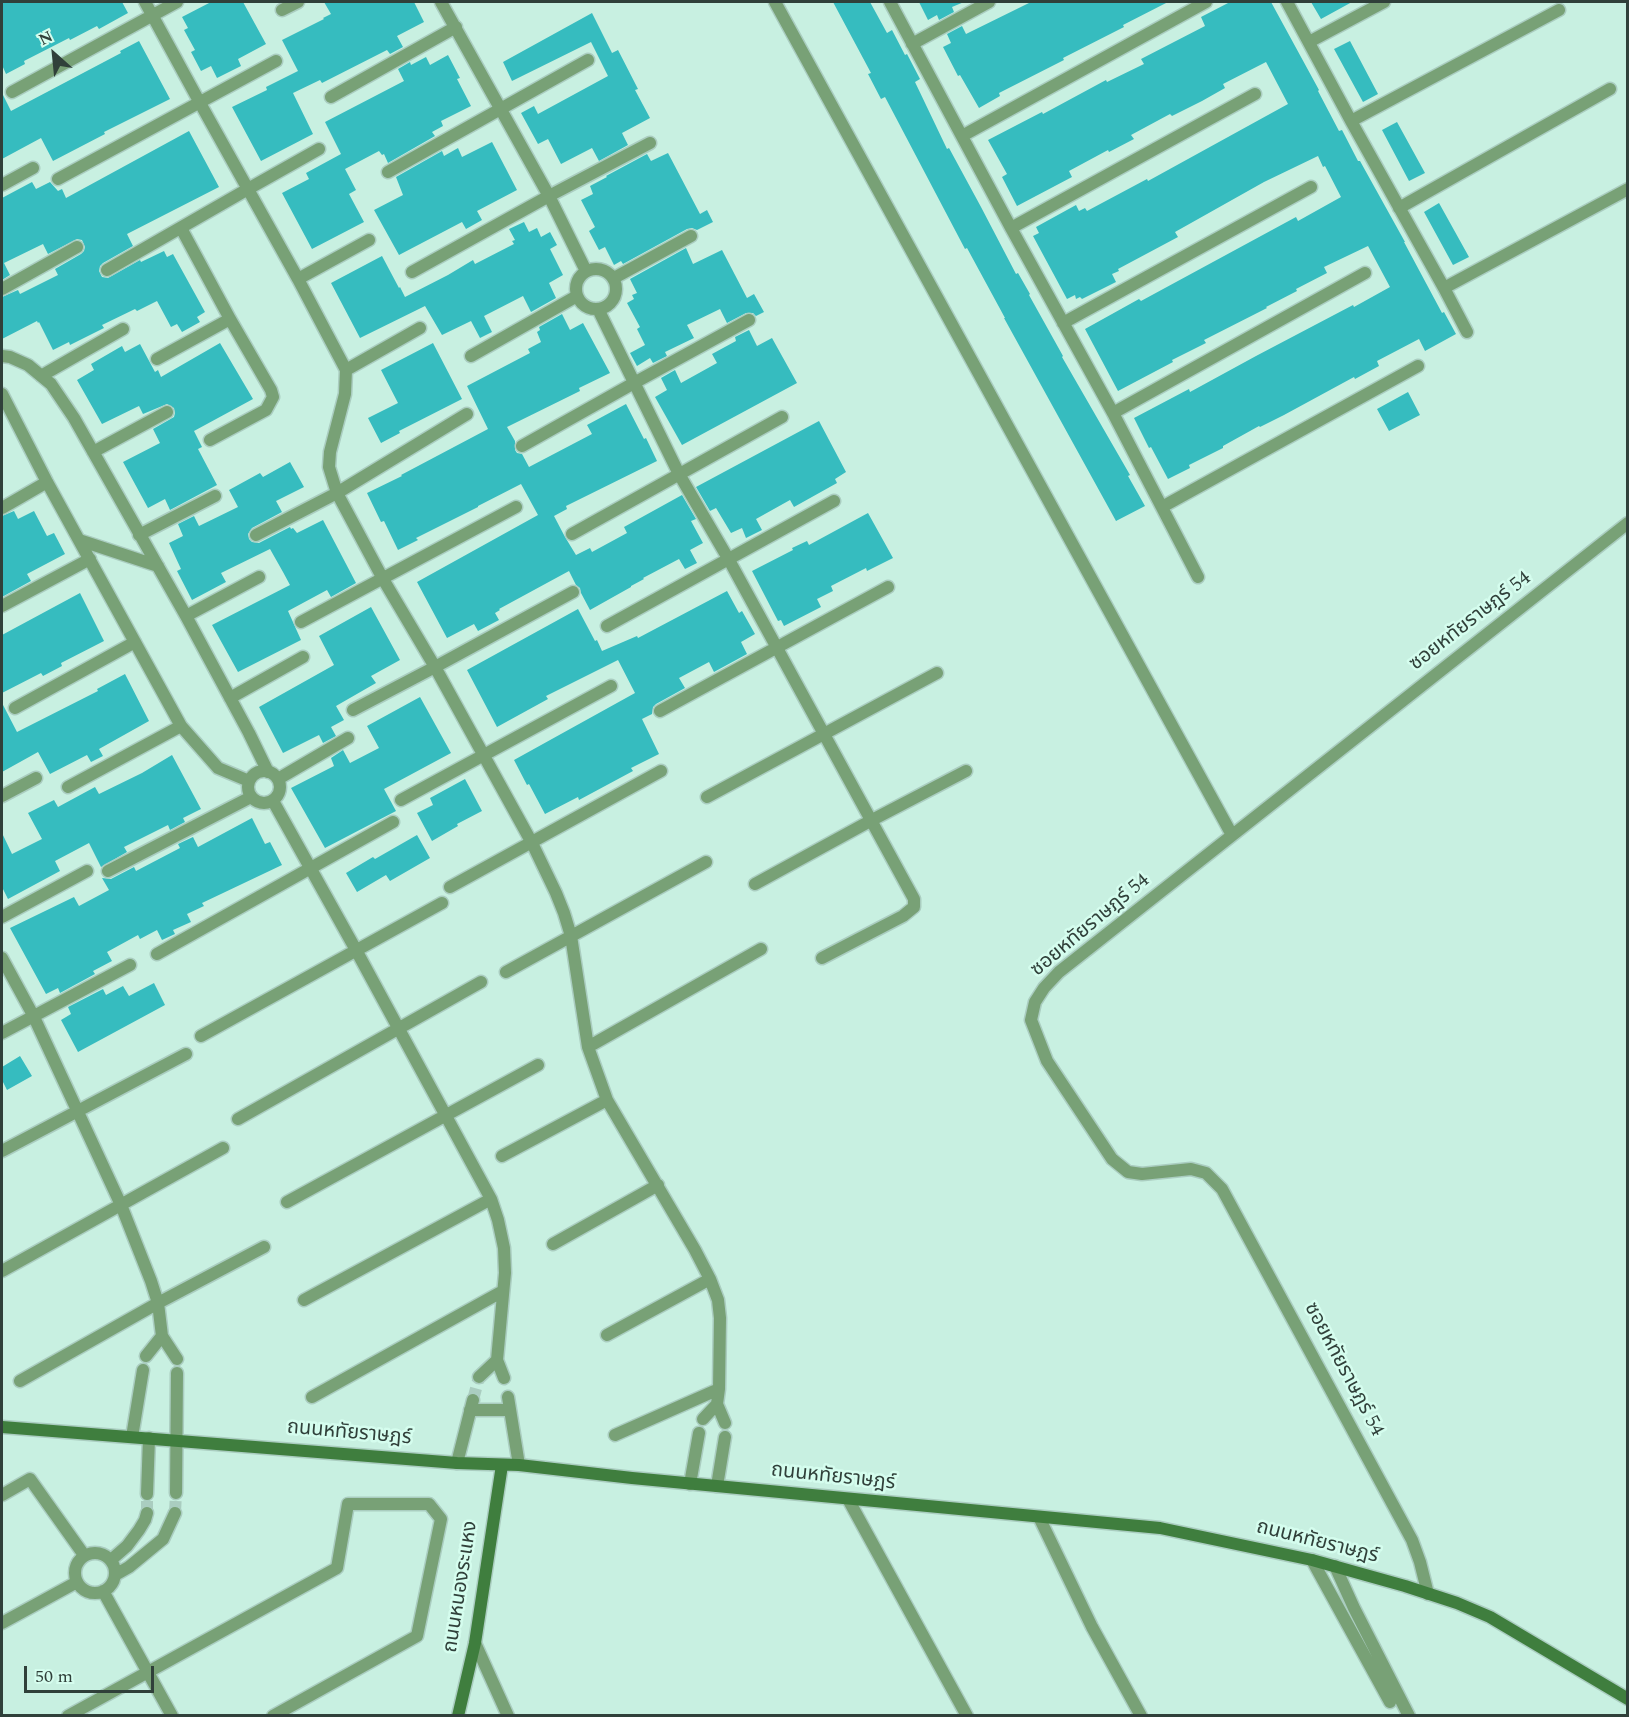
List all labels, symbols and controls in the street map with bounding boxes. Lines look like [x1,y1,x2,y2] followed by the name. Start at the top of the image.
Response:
[24,24,84,84] north arrow
[35,24,57,52] text: N
[1405,567,1537,677] street label: ซอยหทัยราษฎร์ 54
[1027,869,1155,983] street label: ซอยหทัยราษฎร์ 54
[1298,1299,1388,1441] street label: ซอยหทัยราษฎร์ 54
[286,1417,412,1451] street label: ถนนหทัยราษฎร์
[770,1460,896,1496] street label: ถนนหทัยราษฎร์
[1254,1516,1380,1570] street label: ถนนหทัยราษฎร์
[440,1519,484,1655] street label: ถนนหนองระแหง
[27,1654,158,1692] scale bar
[35,1663,73,1690] text: 50 m

